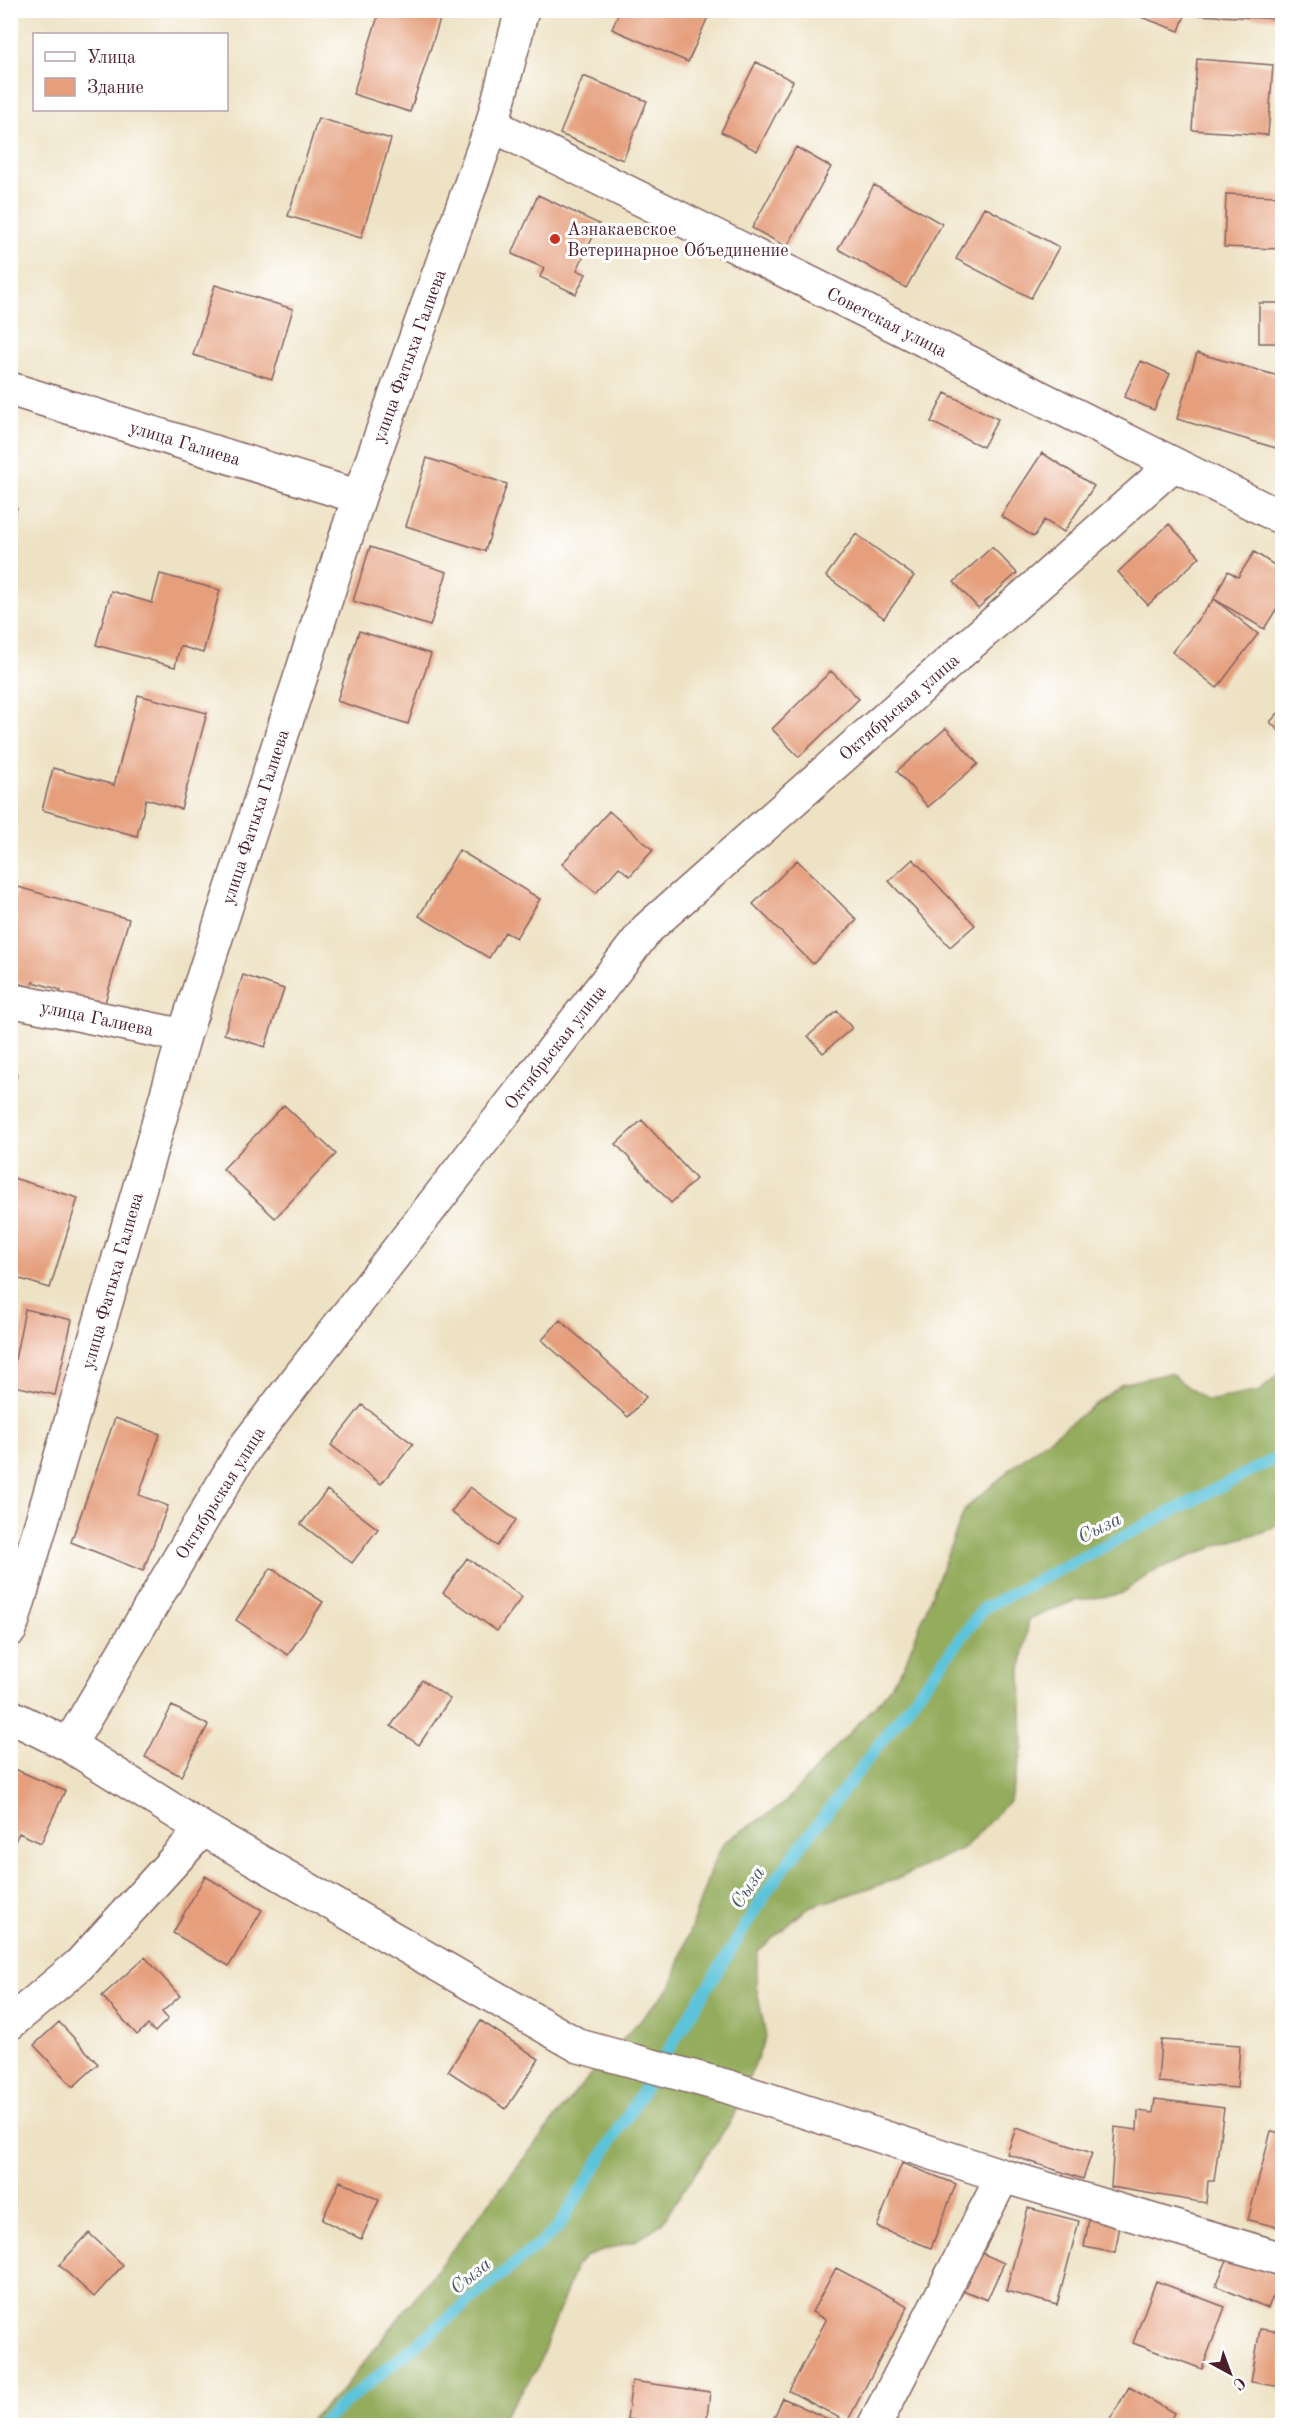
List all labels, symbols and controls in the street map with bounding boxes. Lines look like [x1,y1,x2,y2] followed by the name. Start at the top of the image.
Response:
[33,33,228,111] legend
[87,49,136,67] text: Улица
[87,79,144,97] text: Здание
[567,221,788,260] place label: Азнакаевское Ветеринарное Объединение
[548,232,562,246] marker: Азнакаевское Ветеринарное Объединение
[370,267,450,445] street label: улица Фатыха Галиева
[823,285,950,361] street label: Советская улица
[127,419,243,469] street label: улица Галиева
[836,651,963,765] street label: Октябрьская улица
[219,727,293,907] street label: улица Фатыха Галиева
[502,982,610,1113] street label: Октябрьская улица
[39,998,155,1040] street label: улица Галиева
[79,1191,147,1372] street label: улица Фатыха Галиева
[173,1424,269,1563] street label: Октябрьская улица
[1075,1509,1125,1548] water label: Сыза
[728,1863,770,1913] water label: Сыза
[447,2254,496,2299] water label: Сыза
[1200,2343,1260,2403] north arrow
[1229,2373,1248,2392] text: С

